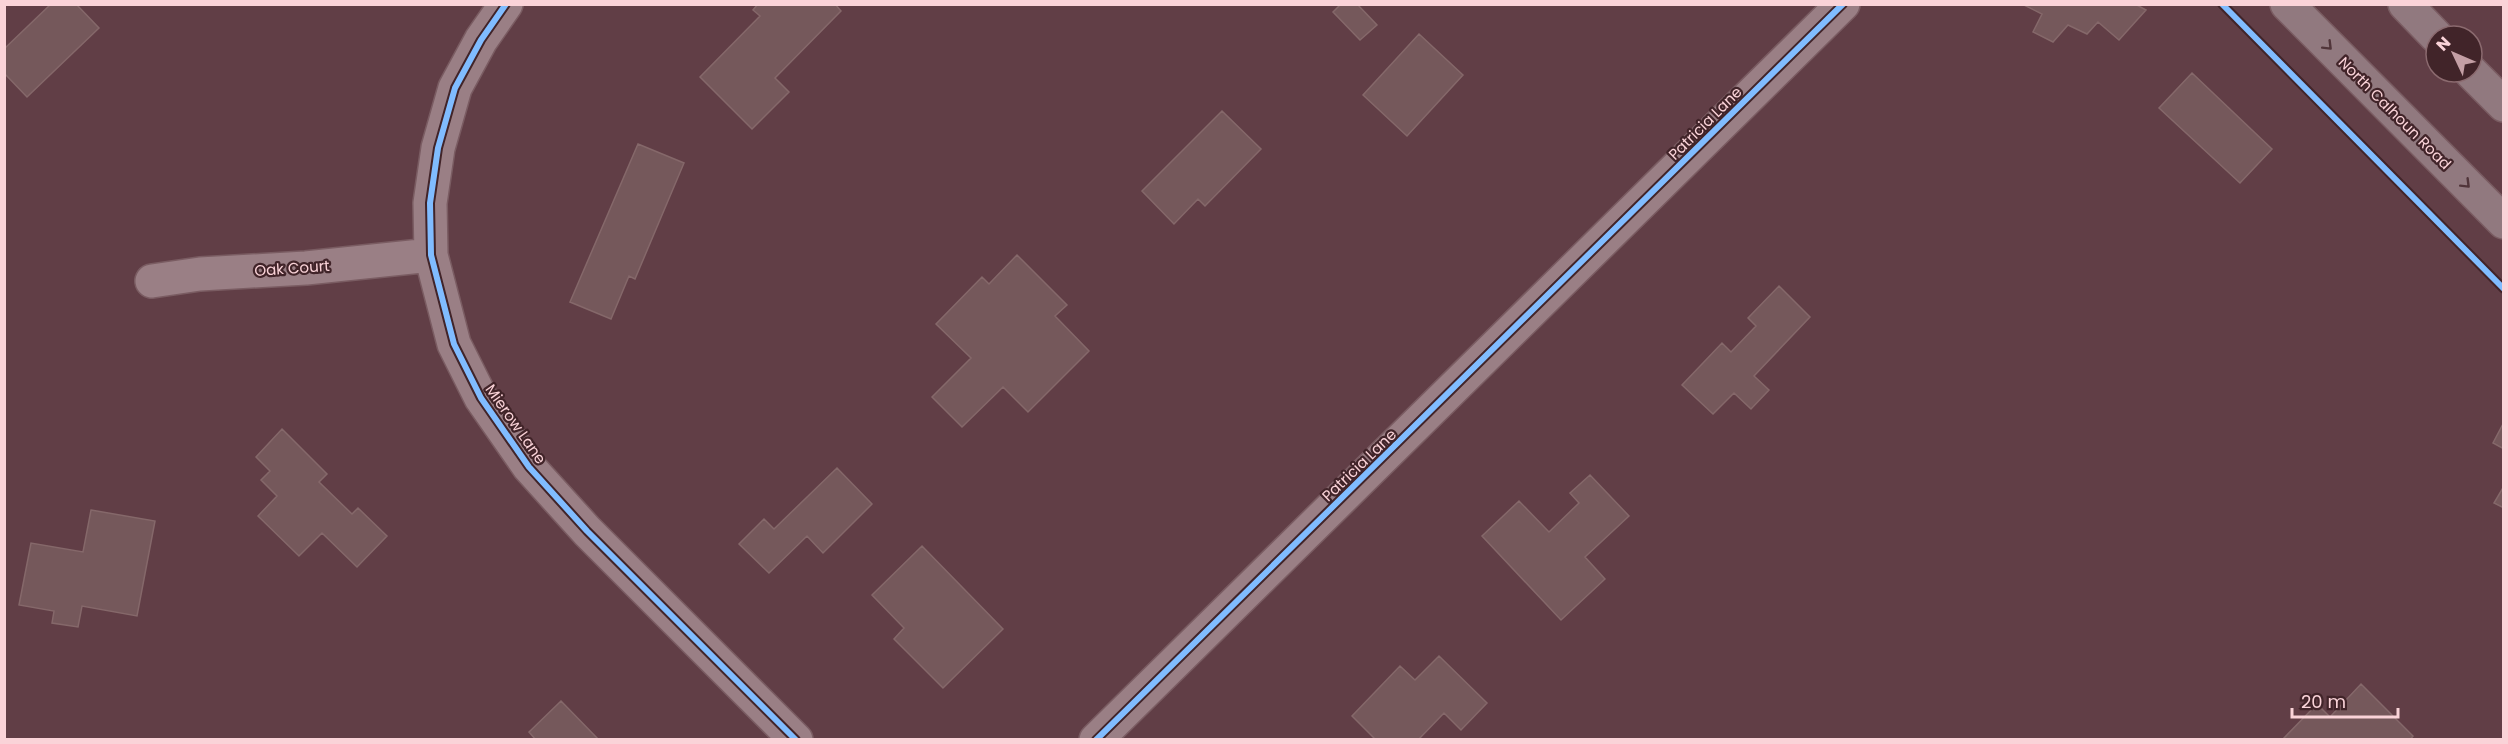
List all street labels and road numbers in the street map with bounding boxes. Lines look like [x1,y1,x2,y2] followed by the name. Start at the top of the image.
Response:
[2334,52,2456,174] street label: North Calhoun Road
[1664,82,1746,164] street label: Patricia Lane
[254,255,330,281] street label: Oak Court
[481,380,551,468] street label: Mierow Lane
[1317,424,1401,506] street label: Patricia Lane

